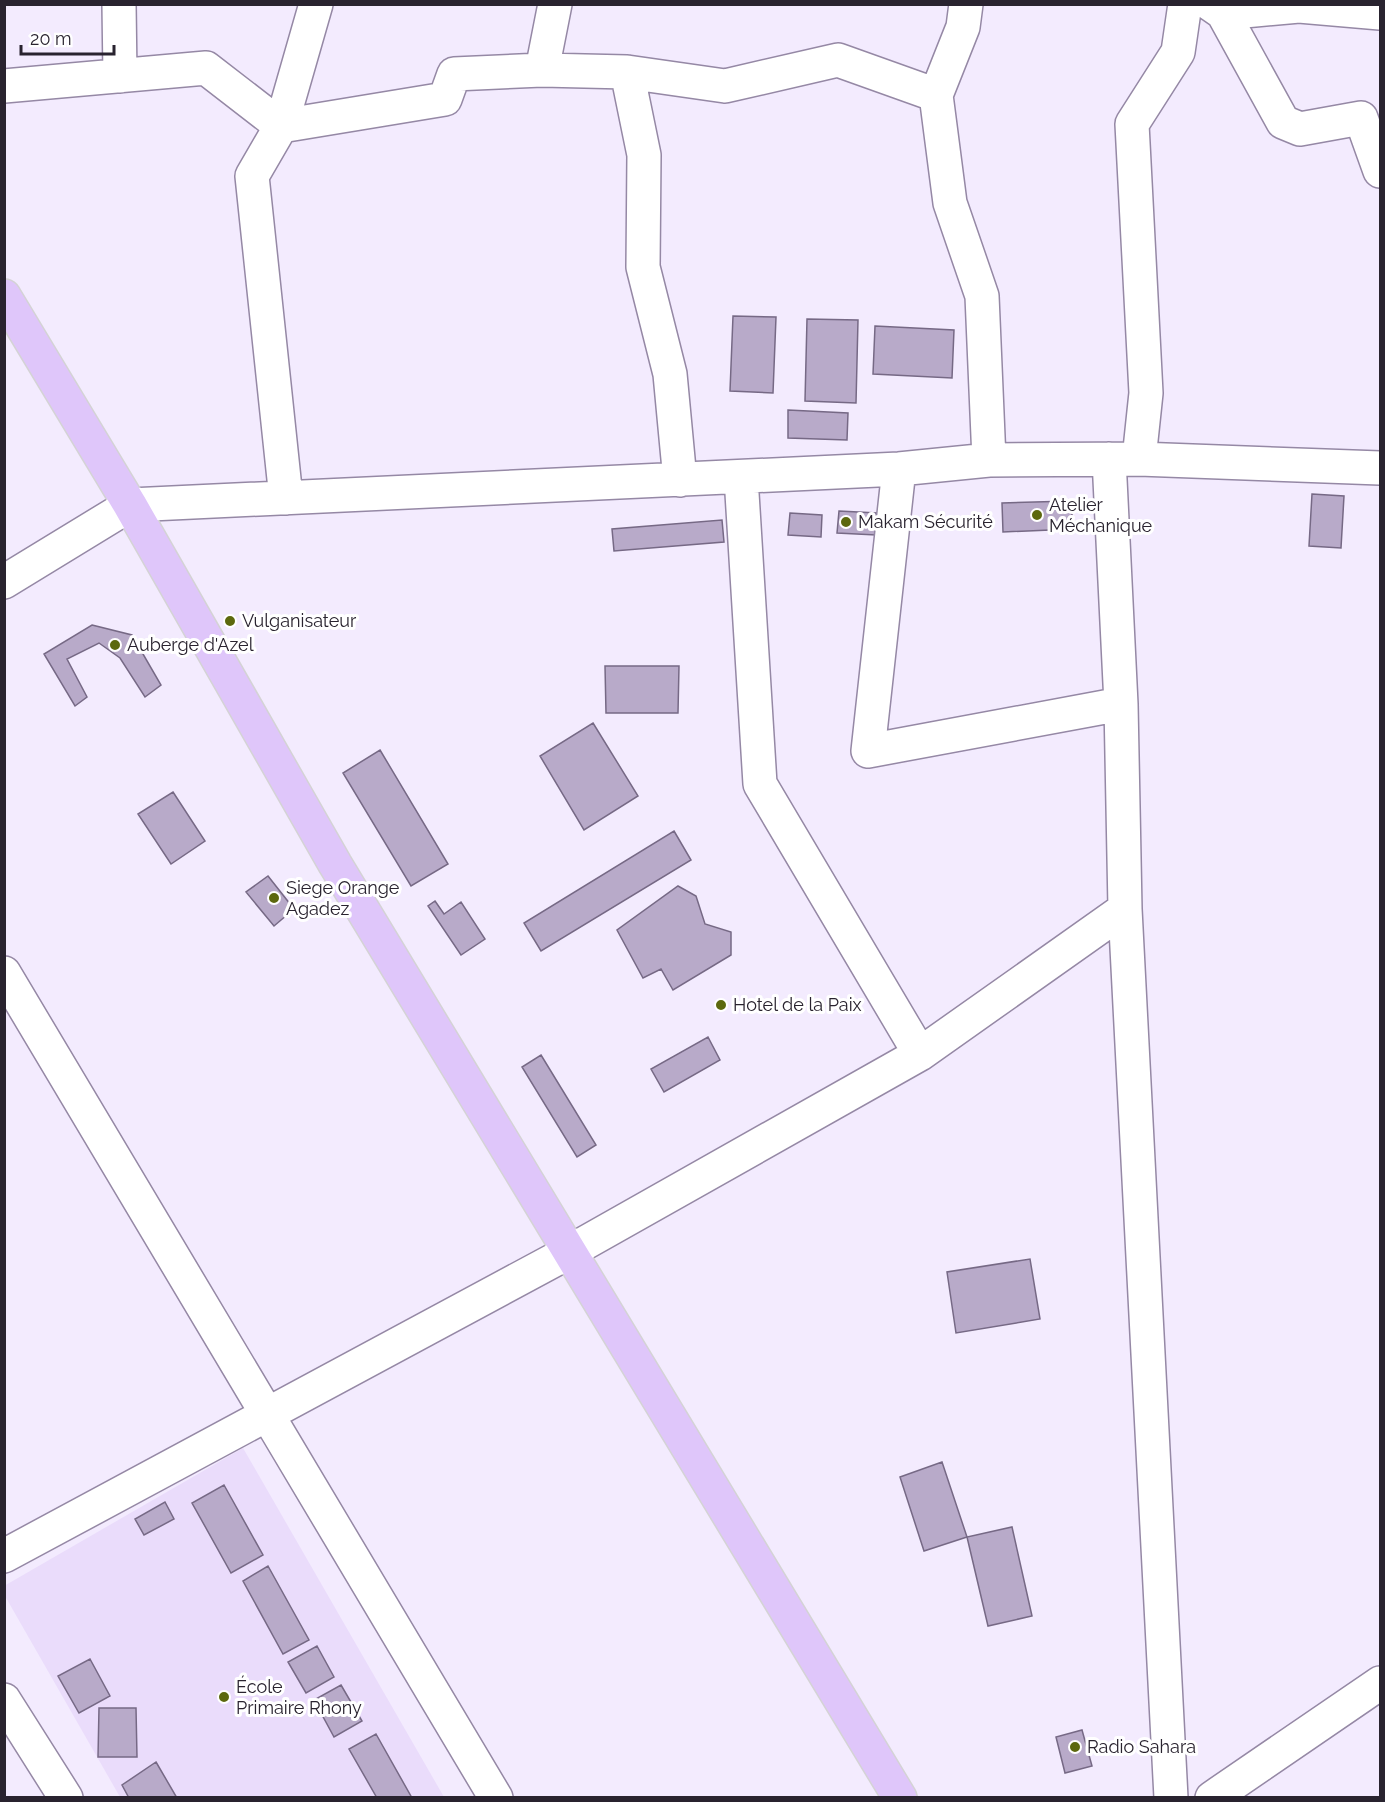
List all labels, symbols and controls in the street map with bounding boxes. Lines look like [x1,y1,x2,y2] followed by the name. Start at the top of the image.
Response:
[21,18,114,56] scale bar
[30,28,72,49] text: 20 m
[1049,494,1153,536] place label: Atelier Méchanique
[1030,508,1044,522] marker: Atelier Méchanique
[858,511,993,532] place label: Makam Sécurité
[839,515,853,529] marker: Makam Sécurité
[242,610,357,631] place label: Vulganisateur
[223,614,237,628] marker: Vulganisateur
[127,634,254,655] place label: Auberge d'Azel
[108,638,122,652] marker: Auberge d'Azel
[286,877,400,919] place label: Siege Orange Agadez
[267,891,281,905] marker: Siege Orange Agadez
[733,994,862,1015] place label: Hotel de la Paix
[714,998,728,1012] marker: Hotel de la Paix
[236,1675,362,1718] place label: École Primaire Rhony
[217,1690,231,1704] marker: École Primaire Rhony
[1087,1736,1196,1757] place label: Radio Sahara
[1068,1740,1082,1754] marker: Radio Sahara

